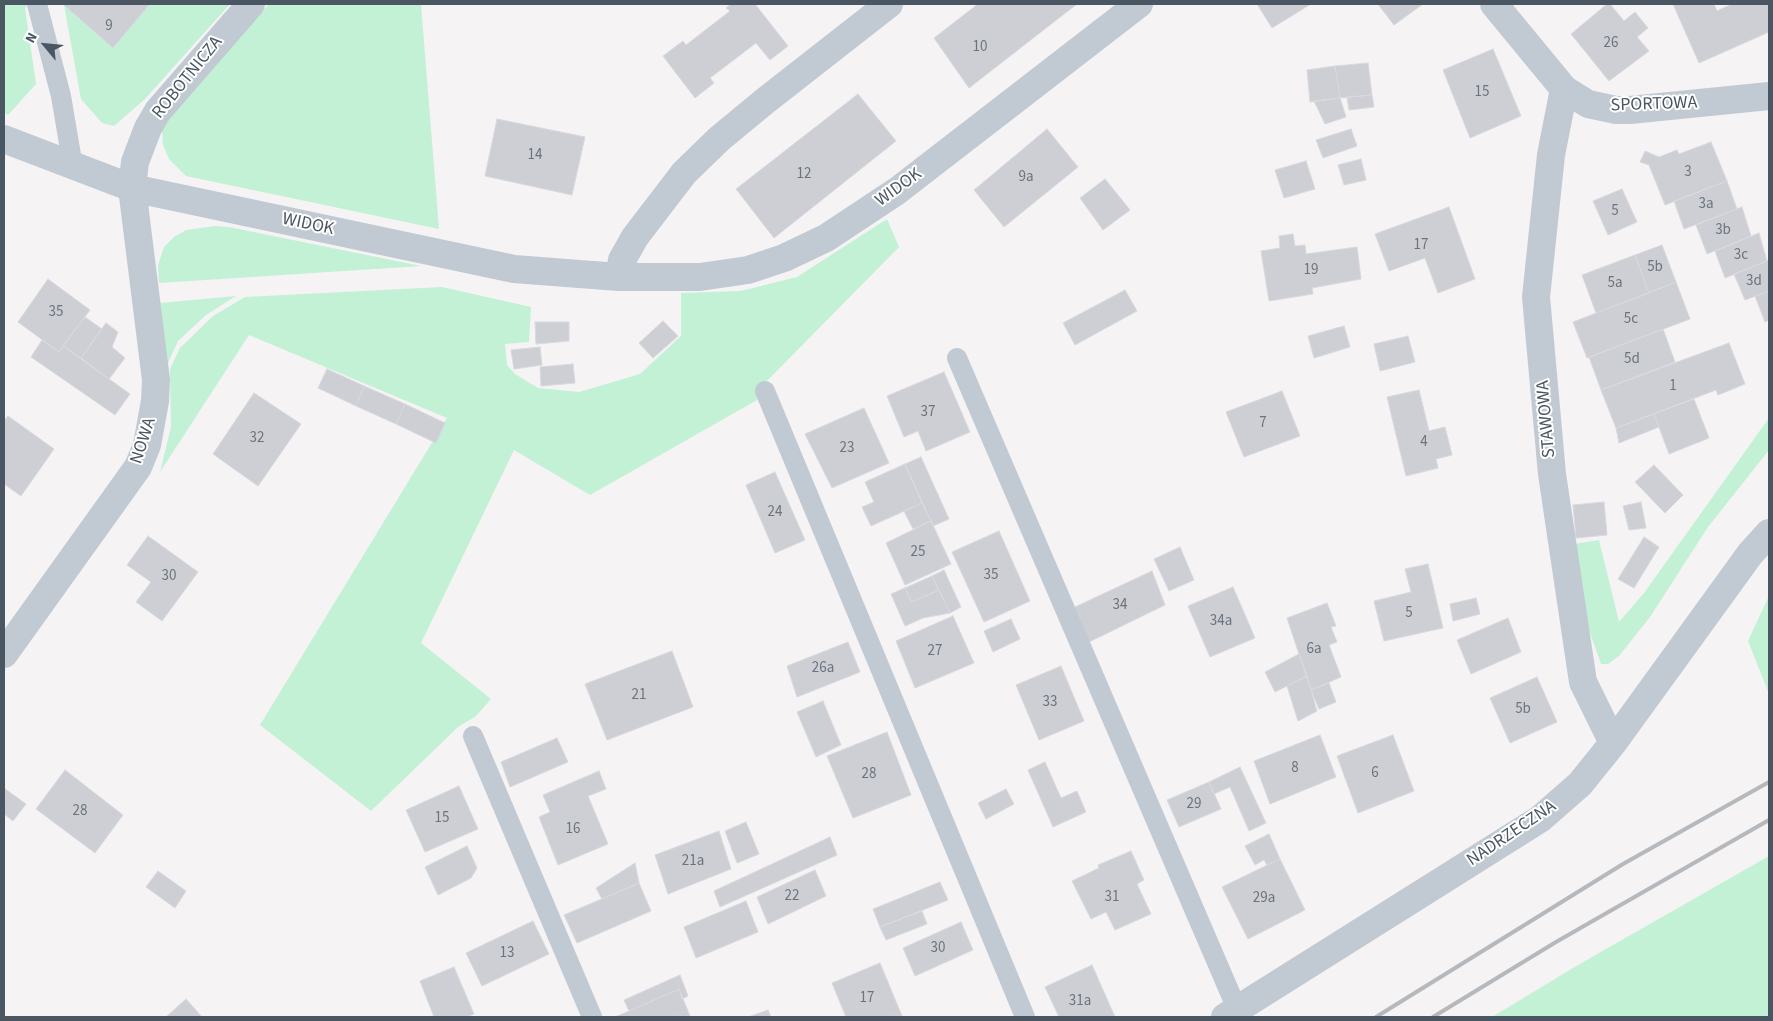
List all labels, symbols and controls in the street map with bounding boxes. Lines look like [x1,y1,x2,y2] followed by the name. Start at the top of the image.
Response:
[105,18,113,36] house number: 9
[20,20,70,70] north arrow
[21,29,43,47] text: N
[148,32,228,124] street label: ROBOTNICZA
[1604,35,1618,53] house number: 26
[973,39,987,57] house number: 10
[1475,84,1489,102] house number: 15
[1610,93,1698,117] street label: SPORTOWA
[528,147,542,165] house number: 14
[871,164,927,212] street label: WIDOK
[1684,164,1692,182] house number: 3
[797,166,811,184] house number: 12
[1018,169,1034,187] house number: 9a
[1698,196,1714,214] house number: 3a
[1611,203,1619,221] house number: 5
[280,209,336,241] street label: WIDOK
[1715,222,1731,240] house number: 3b
[1414,237,1428,255] house number: 17
[1734,247,1748,265] house number: 3c
[1647,259,1663,277] house number: 5b
[1304,262,1318,280] house number: 19
[1746,273,1762,291] house number: 3d
[1607,275,1623,293] house number: 5a
[49,304,63,322] house number: 35
[1624,311,1638,329] house number: 5c
[1624,351,1640,369] house number: 5d
[1669,378,1677,396] house number: 1
[1533,379,1561,459] street label: STAWOWA
[921,404,935,422] house number: 37
[126,415,162,467] street label: NOWA
[1259,415,1267,433] house number: 7
[250,430,264,448] house number: 32
[1420,434,1428,452] house number: 4
[840,440,854,458] house number: 23
[768,504,782,522] house number: 24
[911,544,925,562] house number: 25
[984,567,998,585] house number: 35
[162,568,176,586] house number: 30
[1113,597,1127,615] house number: 34
[1405,605,1413,623] house number: 5
[1210,613,1232,631] house number: 34a
[1306,641,1322,659] house number: 6a
[928,643,942,661] house number: 27
[812,660,834,678] house number: 26a
[632,687,646,705] house number: 21
[1043,694,1057,712] house number: 33
[1515,701,1531,719] house number: 5b
[1291,760,1299,778] house number: 8
[1371,765,1379,783] house number: 6
[862,766,876,784] house number: 28
[1187,796,1201,814] house number: 29
[1463,796,1561,872] street label: NADRZECZNA
[73,803,87,821] house number: 28
[435,810,449,828] house number: 15
[566,821,580,839] house number: 16
[682,853,704,871] house number: 21a
[785,888,799,906] house number: 22
[1105,889,1119,907] house number: 31
[1253,890,1275,908] house number: 29a
[931,940,945,958] house number: 30
[500,945,514,963] house number: 13
[860,990,874,1008] house number: 17
[1069,993,1091,1011] house number: 31a

